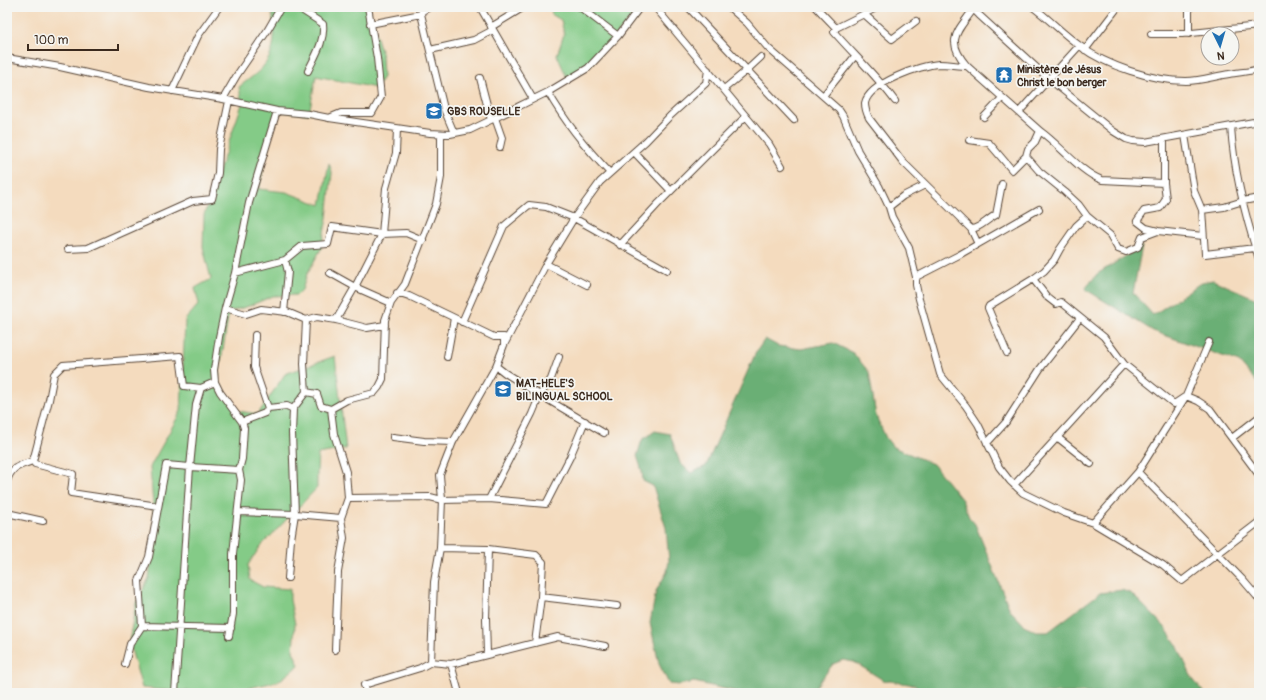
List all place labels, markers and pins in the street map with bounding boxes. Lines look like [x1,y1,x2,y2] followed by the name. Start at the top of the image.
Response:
[1017,63,1108,89] place label: Ministère de Jésus Christ le bon berger
[994,65,1014,85] temple icon: Ministère de Jésus Christ le bon berger
[424,101,444,121] school or university icon: GBS ROUSELLE
[447,105,520,118] place label: GBS ROUSELLE
[516,377,613,403] place label: MAT-HELE'S BILINGUAL SCHOOL
[493,379,513,399] school or university icon: MAT-HELE'S BILINGUAL SCHOOL

